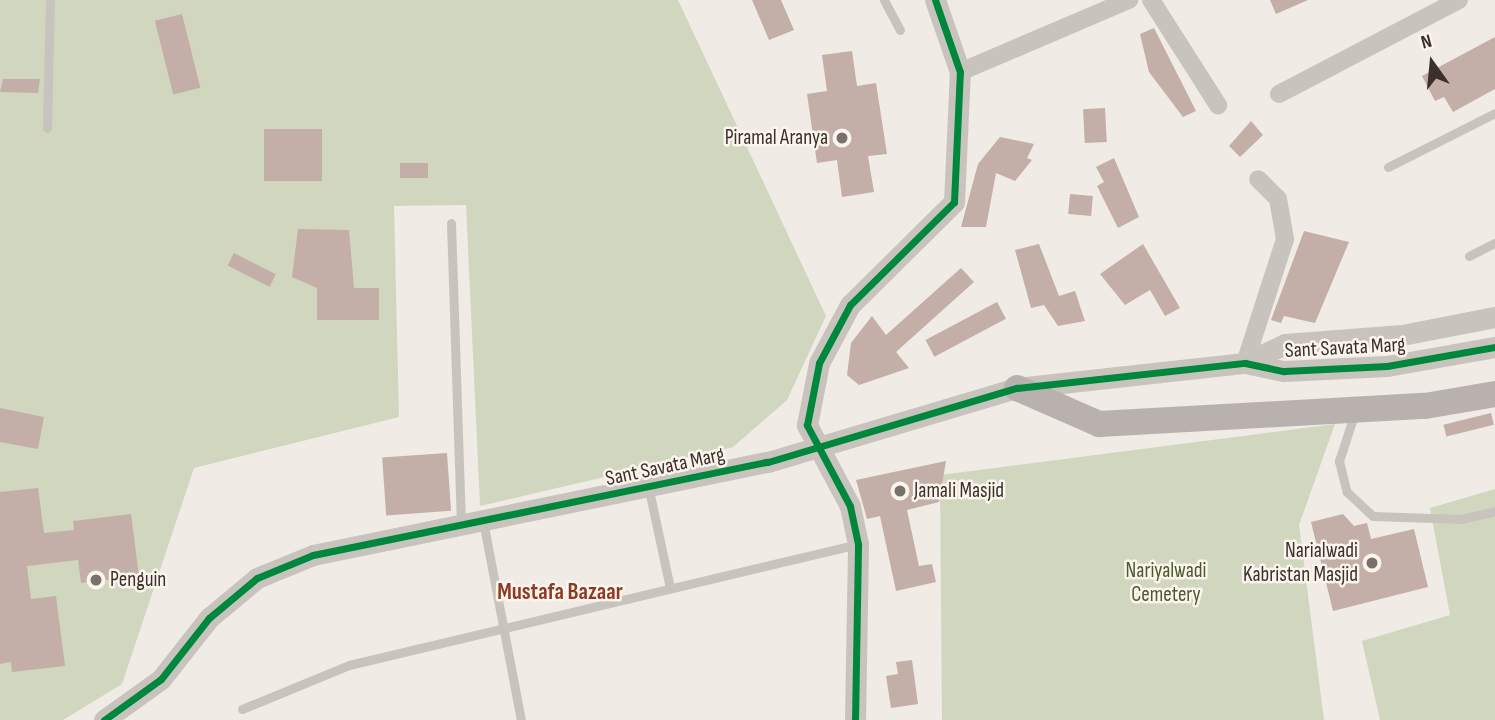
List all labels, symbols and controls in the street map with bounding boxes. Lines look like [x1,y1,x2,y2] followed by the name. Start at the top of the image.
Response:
[1397,28,1467,98] north arrow
[1419,30,1434,55] text: N
[725,125,828,151] place label: Piramal Aranya
[834,130,850,146] marker: Piramal Aranya
[1284,332,1406,364] street label: Sant Savata Marg
[603,442,727,492] street label: Sant Savata Marg
[914,478,1004,504] place label: Jamali Masjid
[892,483,908,499] marker: Jamali Masjid
[1243,538,1358,588] place label: Narialwadi Kabristan Masjid
[1364,555,1380,571] marker: Narialwadi Kabristan Masjid
[1126,558,1206,608] park label: Nariyalwadi Cemetery
[110,567,166,593] place label: Penguin
[88,572,104,588] marker: Penguin
[497,578,623,606] district label: Mustafa Bazaar

